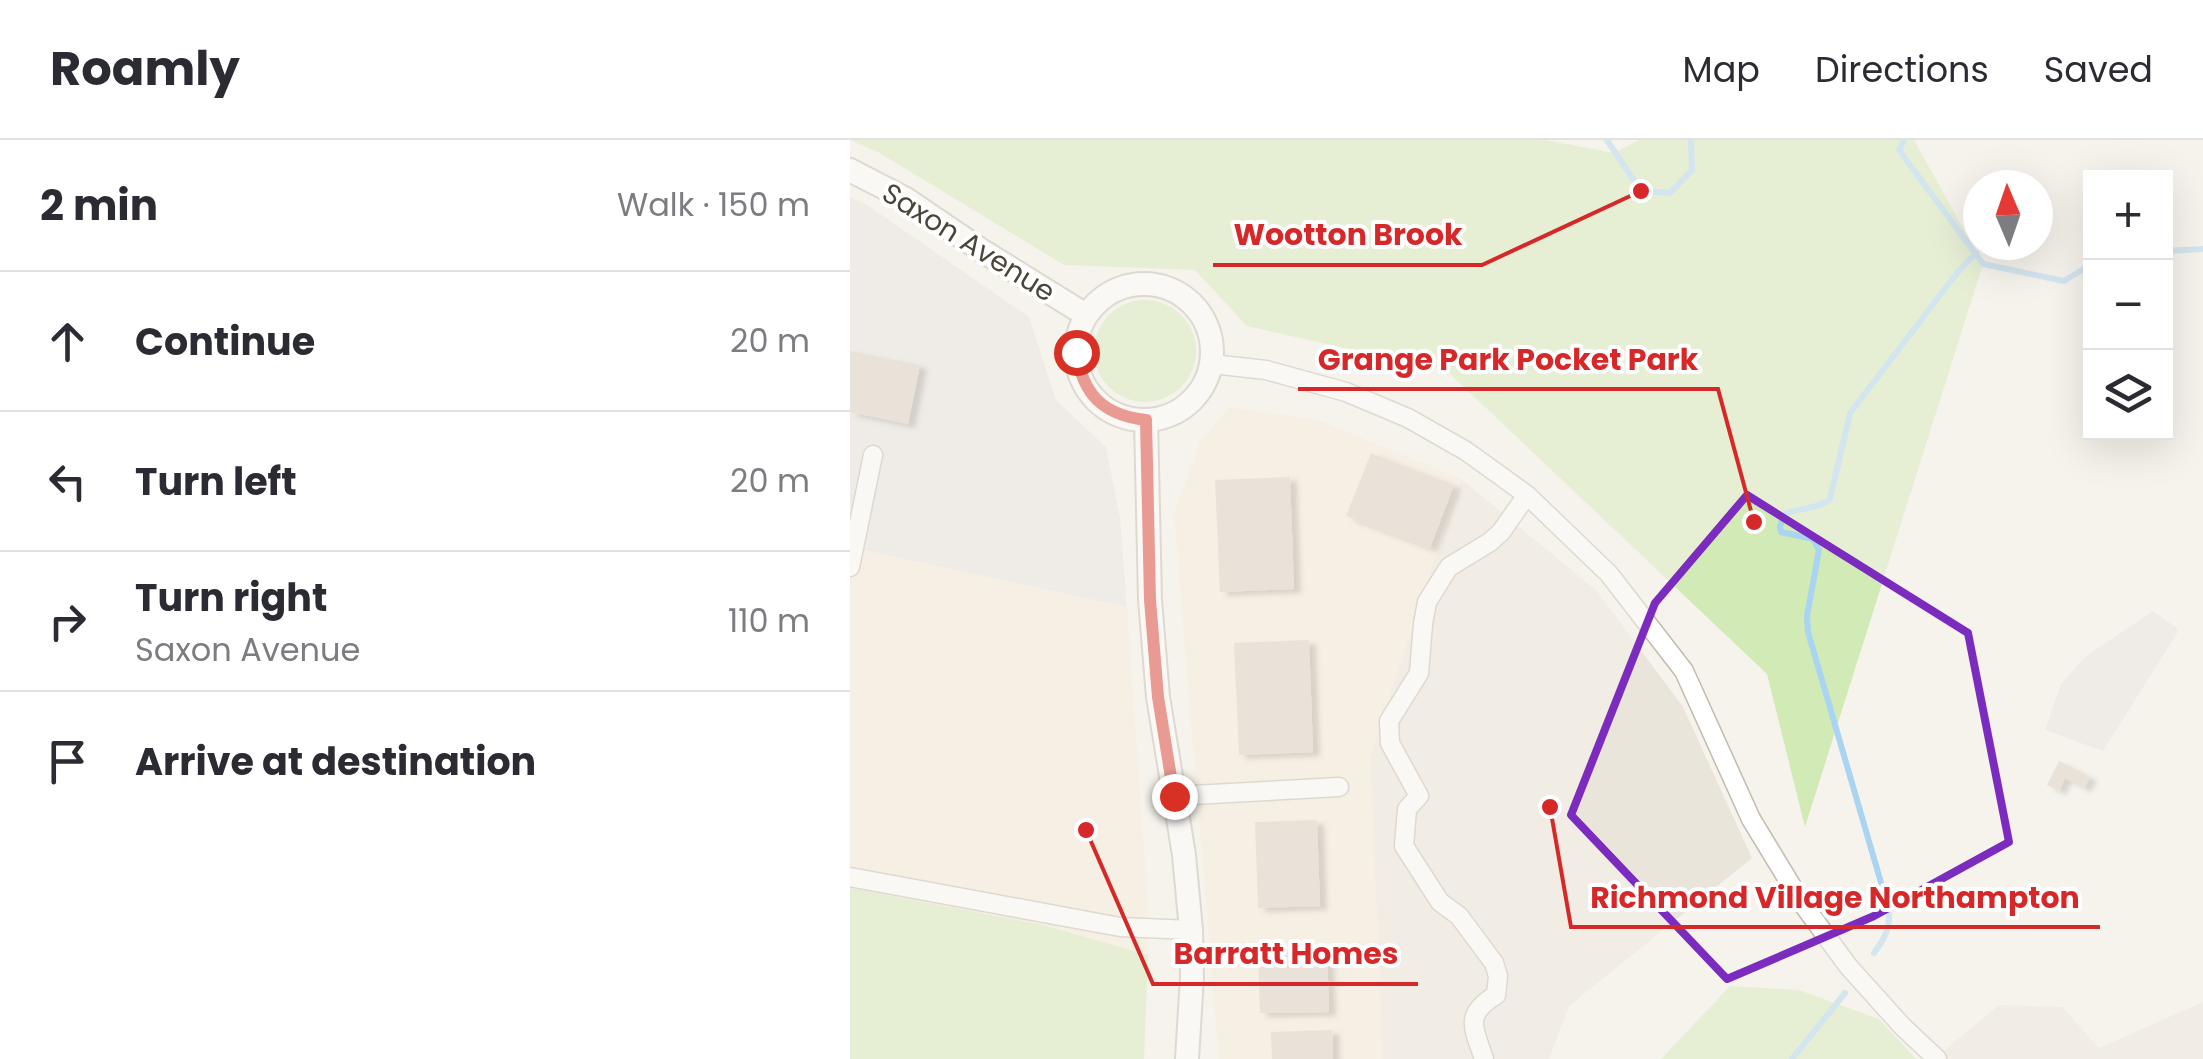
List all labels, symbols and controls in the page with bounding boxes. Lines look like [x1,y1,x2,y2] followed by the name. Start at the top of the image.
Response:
[50,35,240,102] text: Roamly
[1683,45,1760,94] text: Map
[1815,45,1989,94] text: Directions
[2044,45,2153,94] text: Saved
[1963,170,2053,260] north arrow
[2083,170,2173,440] map controls
[2083,170,2173,260] button: +
[875,174,1063,311] street label: Saxon Avenue
[40,176,158,235] text: 2 min
[617,182,810,227] text: Walk · 150 m
[1213,205,1482,265] callout: Wootton Brook
[1233,213,1463,256] text: Wootton Brook
[2083,260,2173,350] button: −
[40,314,95,369] icon: ahead
[135,315,315,368] text: Continue
[730,318,810,363] text: 20 m
[1298,329,1718,389] callout: Grange Park Pocket Park
[1054,330,1100,376] route start
[1318,338,1699,381] text: Grange Park Pocket Park
[2083,350,2173,440] button: layers
[40,454,95,509] icon: left
[135,455,297,508] text: Turn left
[730,458,810,503] text: 20 m
[135,571,327,624] text: Turn right
[40,594,95,649] icon: right
[728,598,810,643] text: 110 m
[135,627,360,672] text: Saxon Avenue
[40,734,95,789] icon: arrive
[135,735,536,788] text: Arrive at destination
[1152,774,1198,820] route end
[1571,867,2100,927] callout: Richmond Village Northampton
[1590,876,2080,919] text: Richmond Village Northampton
[1153,924,1418,984] callout: Barratt Homes
[1174,932,1398,975] text: Barratt Homes

